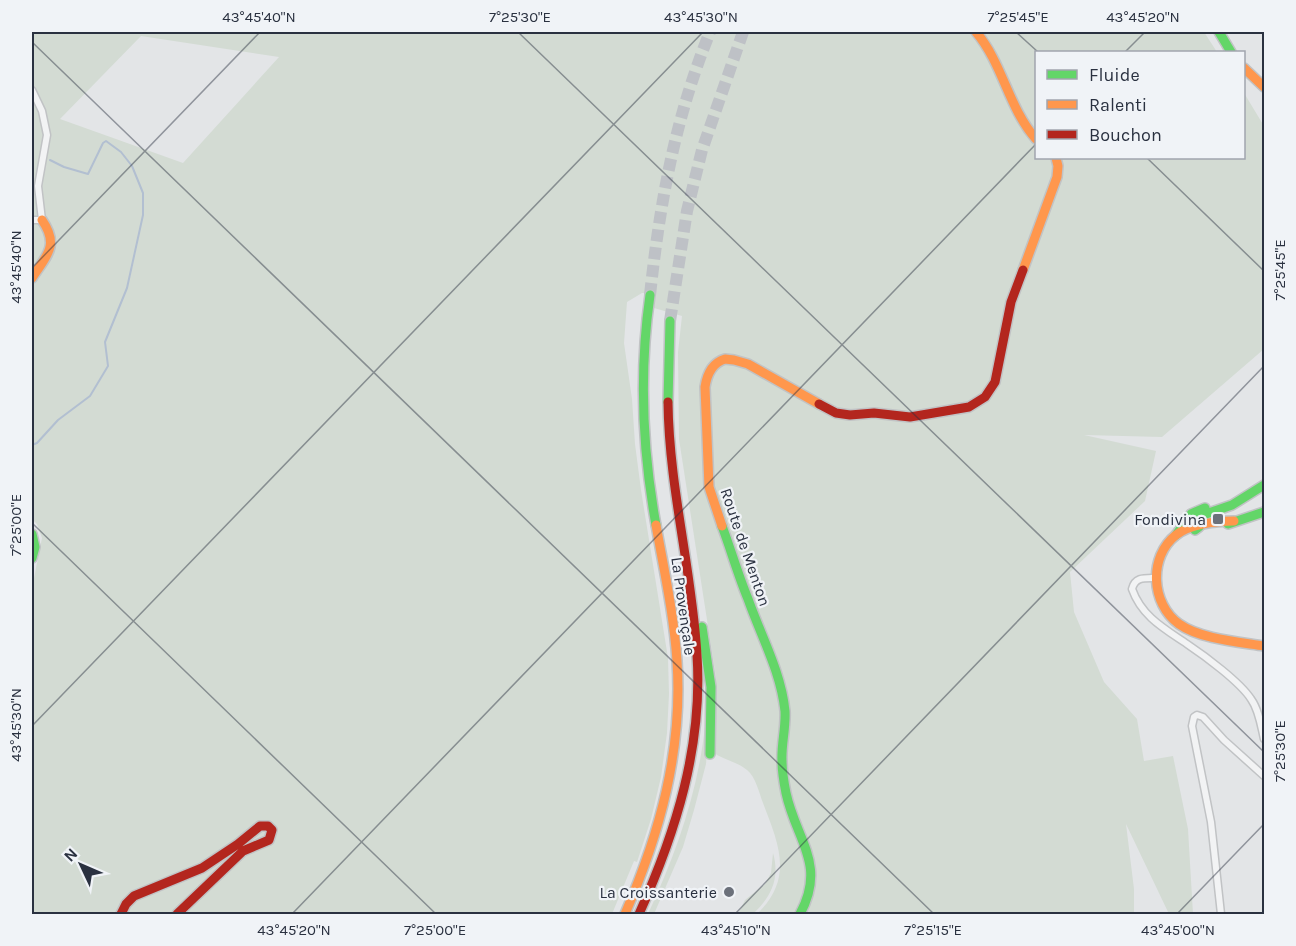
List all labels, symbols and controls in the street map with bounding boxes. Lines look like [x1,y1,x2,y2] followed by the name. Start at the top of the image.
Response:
[222,8,296,26] text: 43°45'40"N
[489,8,551,26] text: 7°25'30"E
[664,8,738,26] text: 43°45'30"N
[987,8,1049,26] text: 7°25'45"E
[1106,8,1180,26] text: 43°45'20"N
[1035,51,1245,159] legend
[1089,64,1140,86] text: Fluide
[1089,94,1147,116] text: Ralenti
[1089,124,1162,146] text: Bouchon
[7,230,25,304] text: 43°45'40"N
[1271,239,1289,301] text: 7°25'45"E
[716,486,775,609] street label: Route de Menton
[7,494,25,556] text: 7°25'00"E
[1134,510,1206,529] place label: Fondivina
[1211,512,1225,526] marker: Fondivina
[667,556,700,656] street label: La Provençale
[7,688,25,762] text: 43°45'30"N
[1271,720,1289,782] text: 7°25'30"E
[51,835,111,895] north arrow
[60,844,81,866] text: N
[600,883,717,902] place label: La Croissanterie
[722,885,736,899] marker: La Croissanterie
[257,921,331,939] text: 43°45'20"N
[404,921,466,939] text: 7°25'00"E
[701,921,771,939] text: 43°45'10"N
[904,921,962,939] text: 7°25'15"E
[1141,921,1215,939] text: 43°45'00"N

